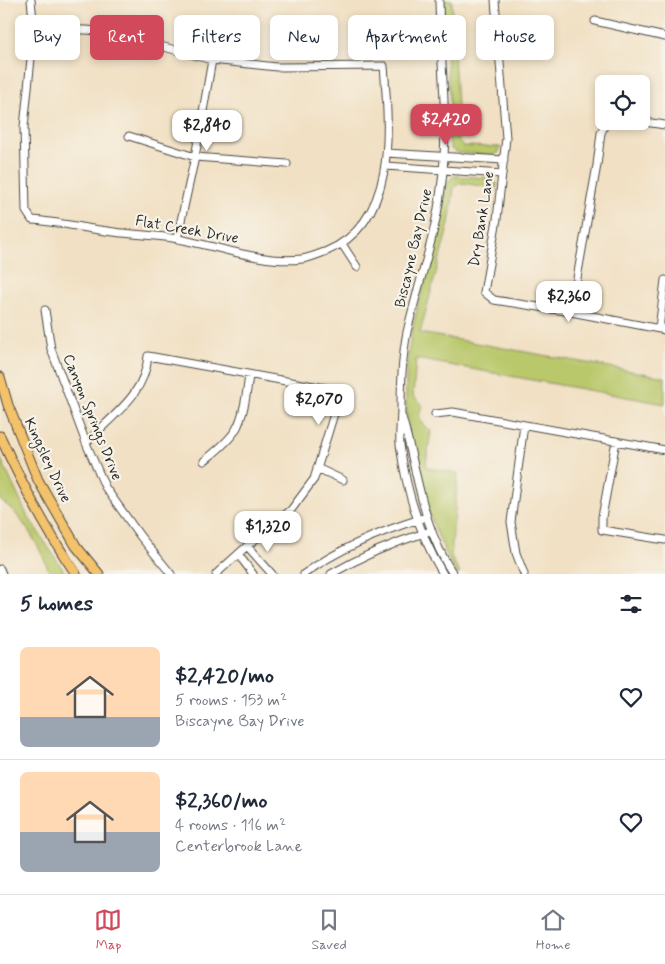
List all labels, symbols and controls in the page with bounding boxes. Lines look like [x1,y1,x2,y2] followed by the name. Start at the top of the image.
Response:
[15,15,80,60] chip: Buy
[90,15,164,60] chip: Rent
[174,15,260,60] chip: Filters
[270,15,338,60] chip: New
[348,15,466,60] chip: Apartment
[476,15,554,60] chip: House
[595,75,650,130] map controls
[595,75,650,130] button: locate
[405,104,487,146] pin: $2,420
[422,109,470,130] text: $2,420
[166,110,248,152] pin: $2,840
[183,115,231,136] text: $2,840
[465,170,499,269] street label: Dry Bank Lane
[391,187,437,310] street label: Biscayne Bay Drive
[134,211,240,249] street label: Flat Creek Drive
[528,280,610,323] pin: $2,360
[547,286,591,307] text: $2,360
[57,351,127,484] street label: Canyon Springs Drive
[278,384,360,426] pin: $2,070
[295,389,343,410] text: $2,070
[18,415,76,507] street label: Kingsley Drive
[227,510,309,553] pin: $1,320
[245,516,291,537] text: $1,320
[20,590,93,618] text: 5 homes
[617,590,645,618] icon: filters
[175,662,274,690] text: $2,420/mo
[60,667,120,727] icon: home
[617,683,645,711] icon: heart
[175,690,287,711] text: 5 rooms · 153 m²
[175,711,305,732] text: Biscayne Bay Drive
[175,787,268,815] text: $2,360/mo
[60,792,120,852] icon: home
[617,808,645,836] icon: heart
[175,815,286,836] text: 4 rooms · 116 m²
[175,836,302,857] text: Centerbrook Lane
[94,906,122,954] tab: Map
[311,906,347,954] tab: Saved
[536,906,571,954] tab: Home

